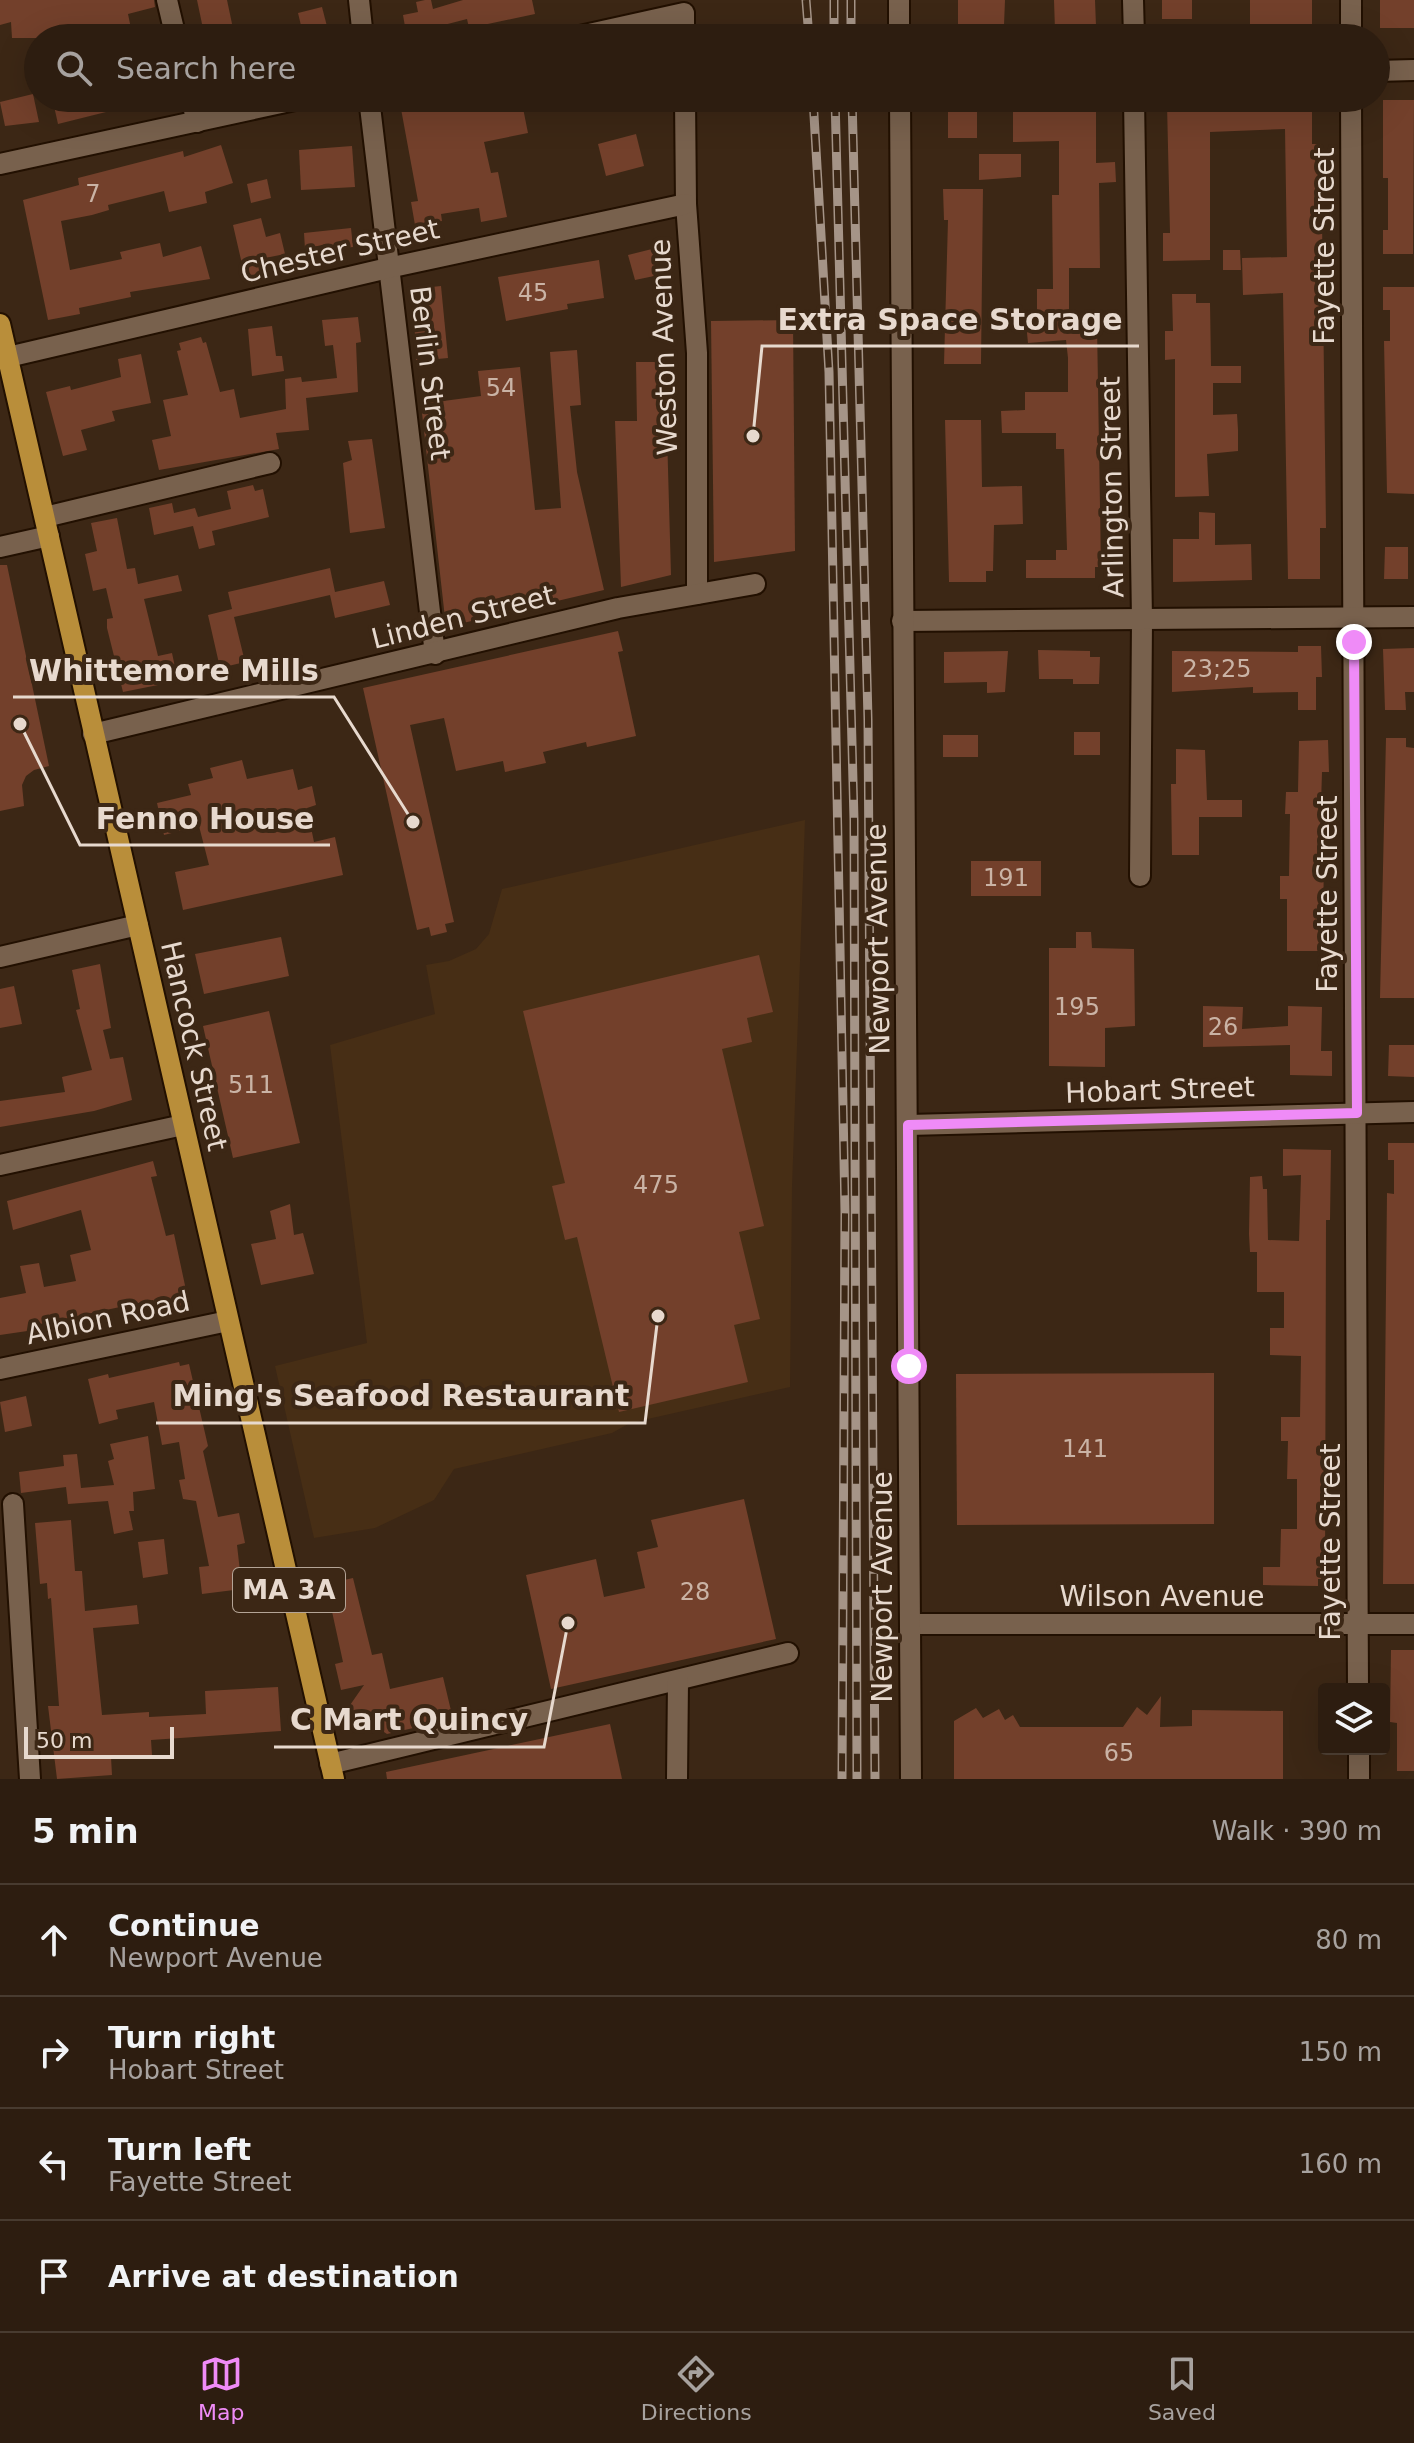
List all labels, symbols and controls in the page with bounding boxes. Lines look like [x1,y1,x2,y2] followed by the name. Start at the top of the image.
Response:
[24,24,1390,112] search box
[52,46,96,90] icon: search
[116,51,296,86] text: Search here
[1308,147,1341,345] street label: Fayette Street
[85,180,101,208] house number: 7
[237,212,443,290] street label: Chester Street
[644,238,684,456] street label: Weston Avenue
[518,279,548,307] house number: 45
[403,284,457,462] street label: Berlin Street
[762,292,1139,346] callout: Extra Space Storage
[778,302,1123,337] text: Extra Space Storage
[486,374,516,402] house number: 54
[1094,376,1130,598] street label: Arlington Street
[368,578,558,656] street label: Linden Street
[1336,624,1372,660] route end
[13,643,334,697] callout: Whittemore Mills
[29,653,319,688] text: Whittemore Mills
[1182,655,1252,683] house number: 23;25
[80,791,330,845] callout: Fenno House
[1311,795,1344,993] street label: Fayette Street
[96,801,314,836] text: Fenno House
[859,823,897,1055] street label: Newport Avenue
[983,864,1029,892] house number: 191
[154,938,234,1154] street label: Hancock Street
[1054,993,1100,1021] house number: 195
[1208,1013,1238,1041] house number: 26
[1065,1070,1255,1110] street label: Hobart Street
[228,1071,274,1099] house number: 511
[633,1171,679,1199] house number: 475
[23,1285,193,1351] street label: Albion Road
[891,1348,927,1384] route start
[156,1369,645,1423] callout: Ming's Seafood Restaurant
[173,1378,629,1413] text: Ming's Seafood Restaurant
[1062,1435,1108,1463] house number: 141
[1314,1443,1347,1641] street label: Fayette Street
[866,1471,899,1703] street label: Newport Avenue
[233,1568,345,1612] road number: MA 3A
[680,1578,710,1606] house number: 28
[1059,1580,1265,1613] street label: Wilson Avenue
[1318,1683,1390,1755] map controls
[1318,1683,1390,1755] button: layers
[274,1693,544,1747] callout: C Mart Quincy
[290,1702,528,1737] text: C Mart Quincy
[24,1723,174,1759] scale bar
[36,1728,92,1753] text: 50 m
[1104,1739,1134,1767] house number: 65
[32,1811,139,1851] text: 5 min
[1212,1816,1382,1846] text: Walk · 390 m
[108,1908,260,1943] text: Continue
[32,1918,76,1962] icon: ahead
[1315,1925,1382,1955] text: 80 m
[108,1943,323,1973] text: Newport Avenue
[108,2020,275,2055] text: Turn right
[32,2030,76,2074] icon: right
[1299,2037,1382,2067] text: 150 m
[108,2055,284,2085] text: Hobart Street
[108,2132,251,2167] text: Turn left
[32,2142,76,2186] icon: left
[1299,2149,1382,2179] text: 160 m
[108,2167,292,2197] text: Fayette Street
[32,2254,76,2298] icon: arrive
[108,2259,459,2294] text: Arrive at destination
[198,2352,245,2425] tab: Map
[641,2352,752,2425] tab: Directions
[1148,2352,1216,2425] tab: Saved

